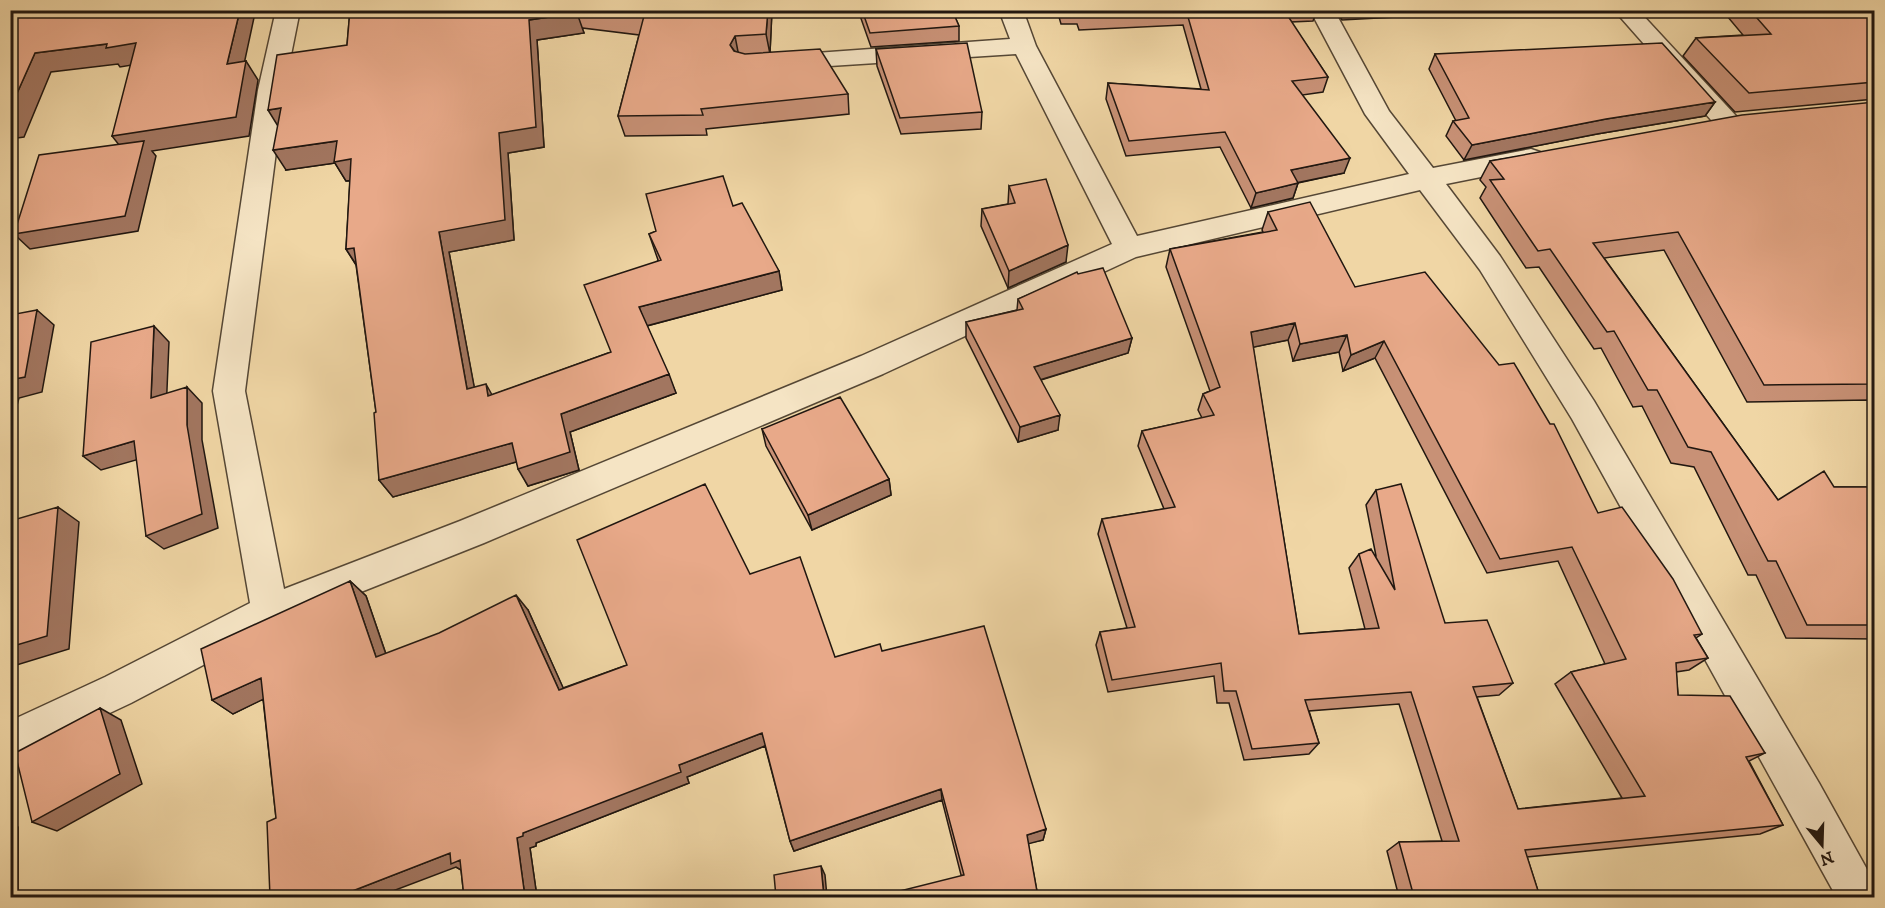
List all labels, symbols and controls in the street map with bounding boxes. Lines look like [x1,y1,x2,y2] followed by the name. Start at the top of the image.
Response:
[1792,815,1852,875] north arrow
[1817,847,1836,870] text: N

